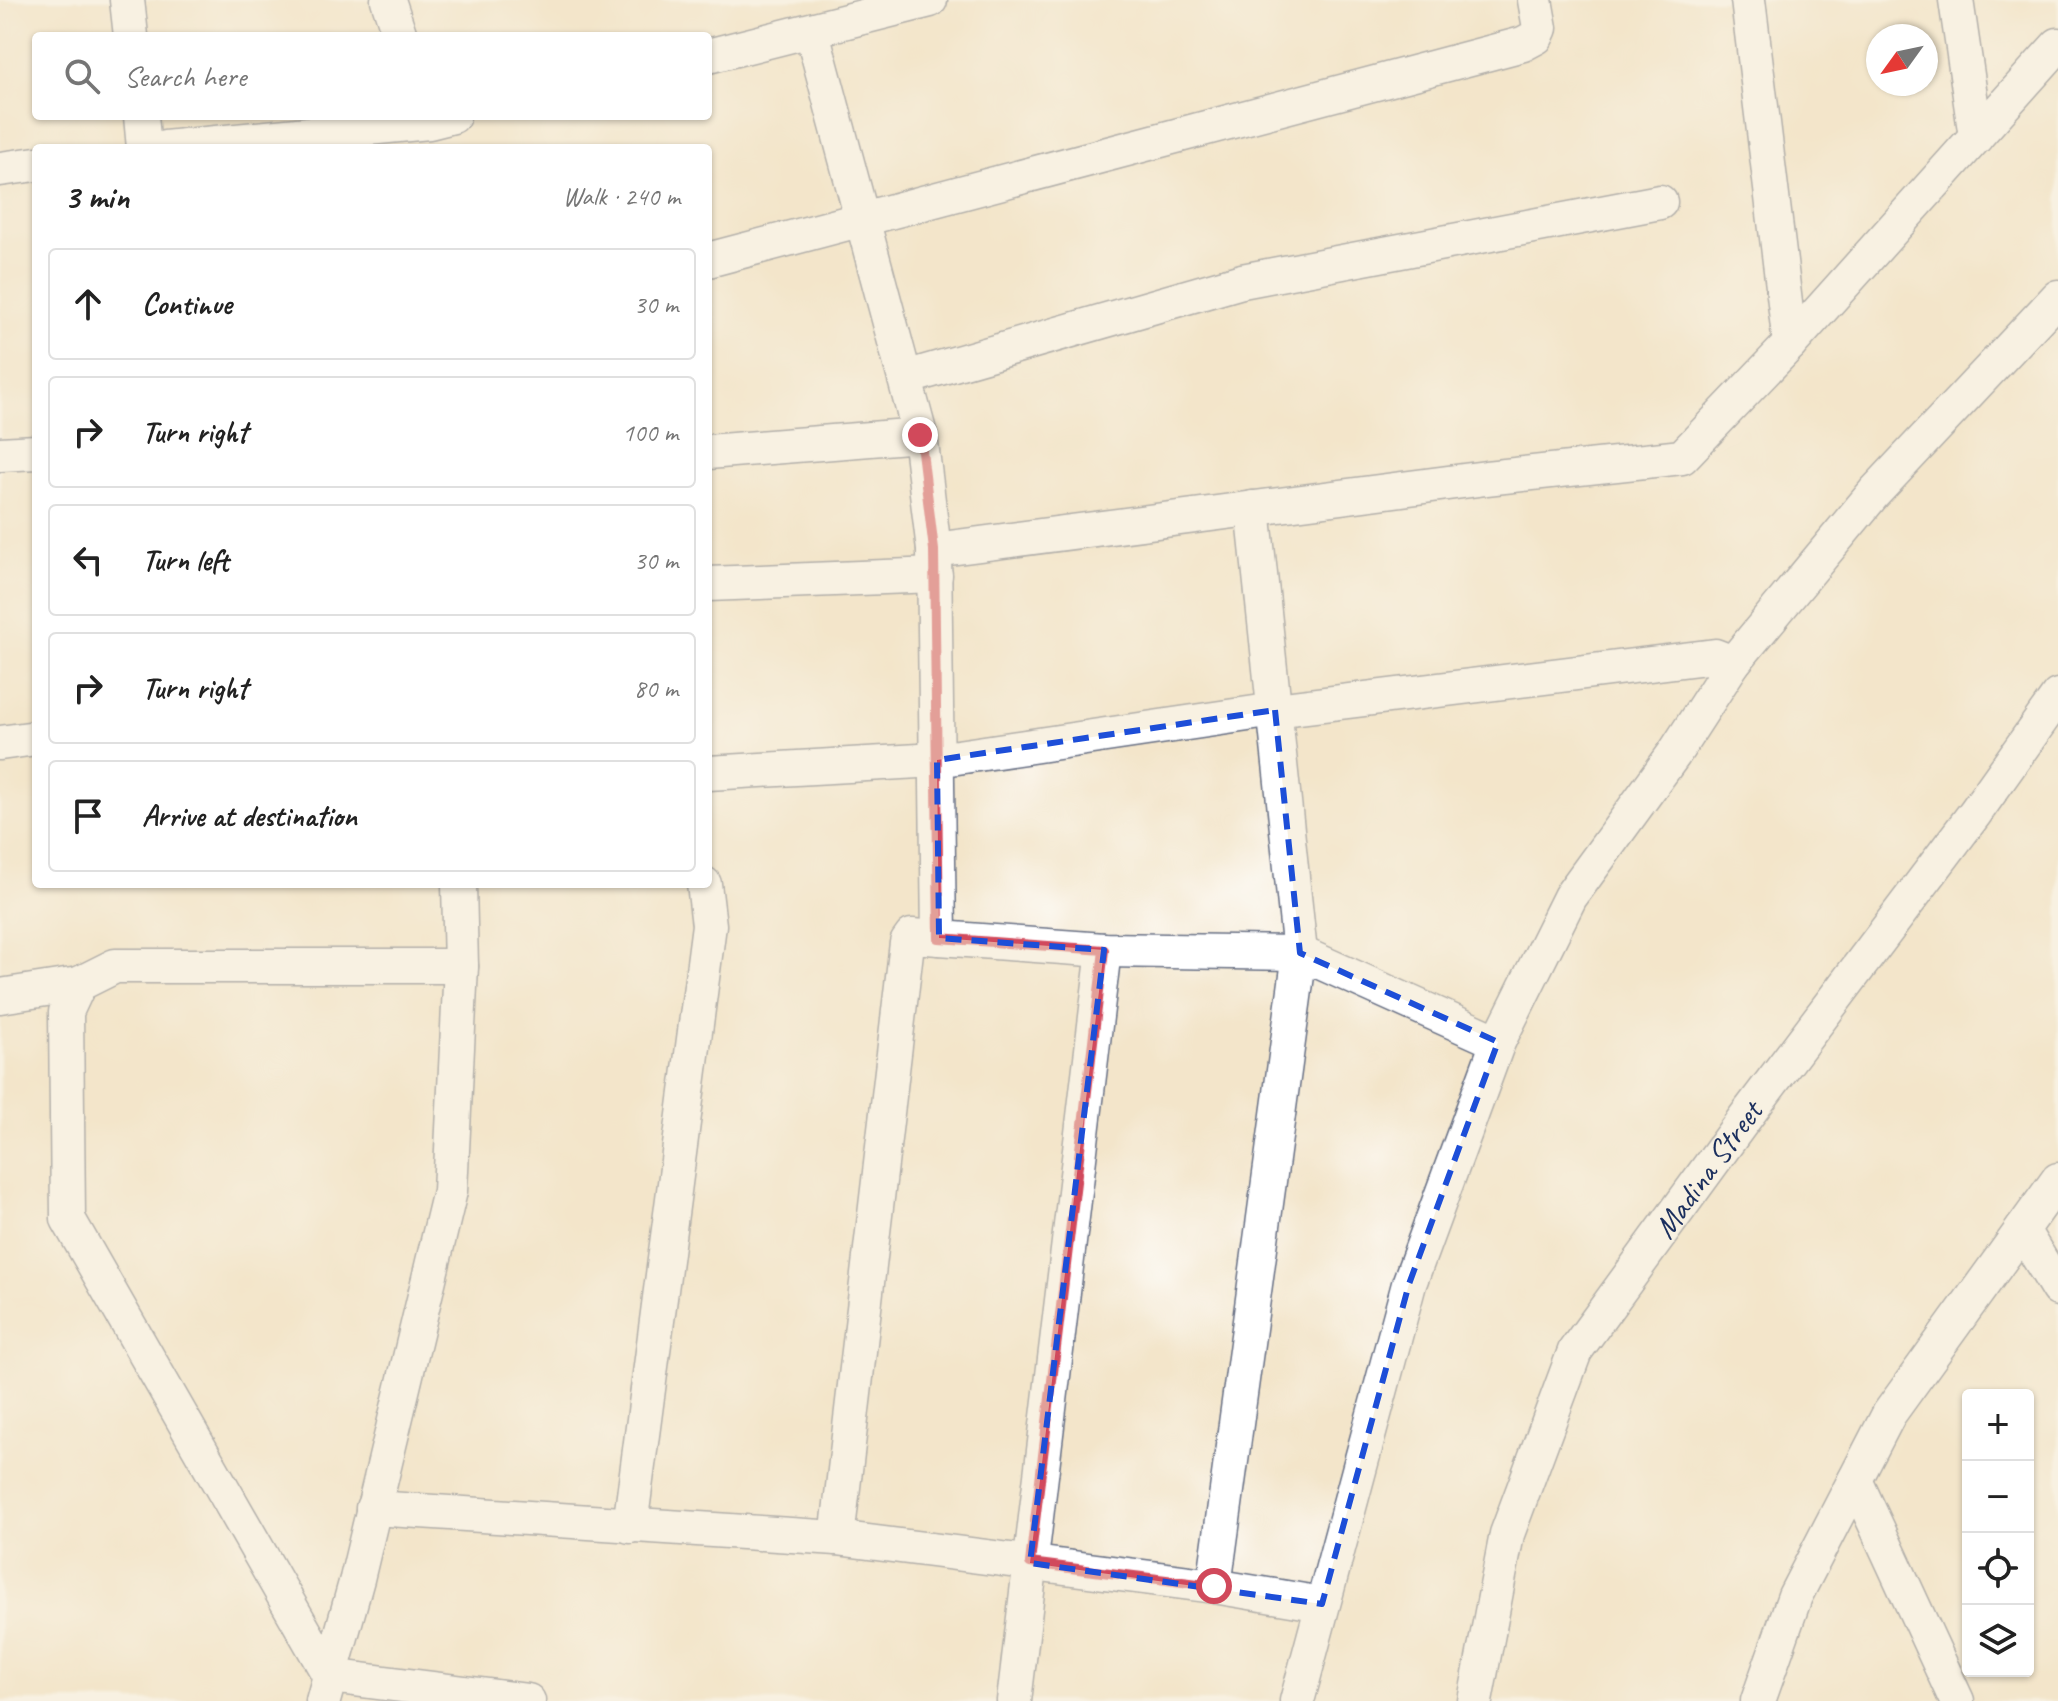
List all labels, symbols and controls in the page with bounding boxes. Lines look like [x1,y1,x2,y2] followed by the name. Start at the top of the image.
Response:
[1866,24,1938,96] north arrow
[32,32,712,120] search box
[60,54,104,98] icon: search
[124,57,246,95] text: Search here
[64,175,129,218] text: 3 min
[563,180,680,213] text: Walk · 240 m
[66,282,110,326] icon: ahead
[142,285,232,323] text: Continue
[634,288,678,321] text: 30 m
[66,410,110,454] icon: right
[142,413,247,451] text: Turn right
[622,416,678,449] text: 100 m
[902,417,938,453] route end
[66,538,110,582] icon: left
[142,541,229,579] text: Turn left
[634,544,678,577] text: 30 m
[66,666,110,710] icon: right
[142,669,247,707] text: Turn right
[634,672,678,705] text: 80 m
[66,794,110,838] icon: arrive
[142,797,357,835] text: Arrive at destination
[1644,1090,1773,1246] street label: Madina Street
[1962,1389,2034,1677] map controls
[1962,1389,2034,1461] button: +
[1962,1461,2034,1533] button: −
[1962,1533,2034,1605] button: locate
[1196,1568,1232,1604] route start
[1962,1605,2034,1677] button: layers

